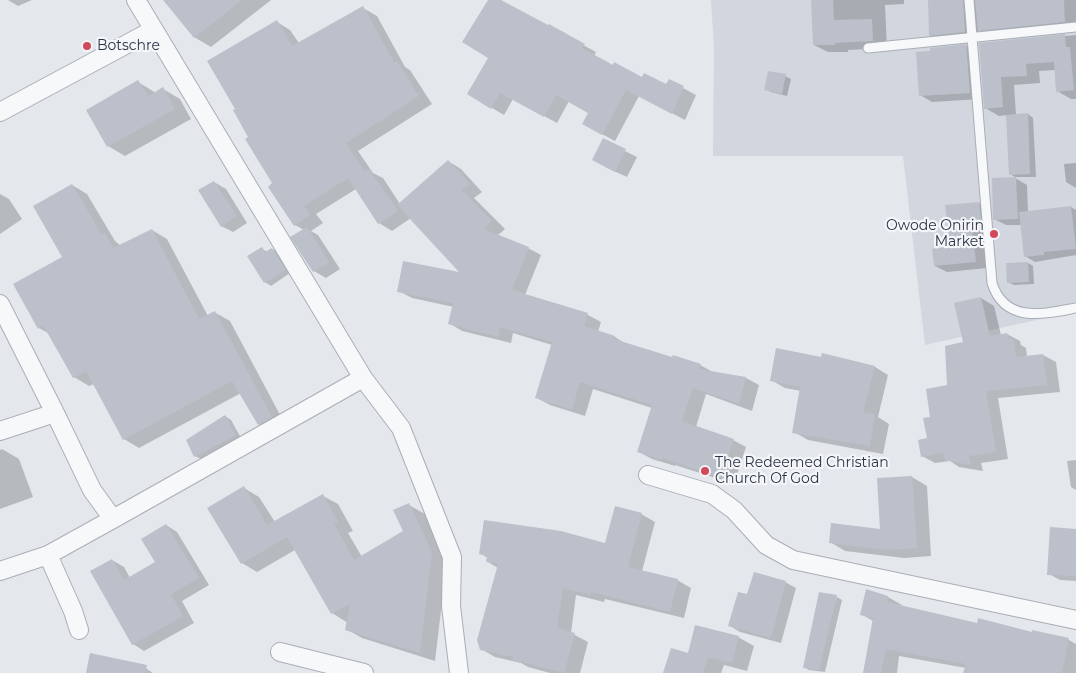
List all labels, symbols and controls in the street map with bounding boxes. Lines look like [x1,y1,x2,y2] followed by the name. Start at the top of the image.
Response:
[97,38,160,54] place label: Botschre
[81,40,93,52] marker: Botschre
[886,218,984,250] place label: Owode Onirin Market
[988,228,1000,240] marker: Owode Onirin Market
[715,455,889,488] place label: The Redeemed Christian Church Of God
[699,465,711,477] marker: The Redeemed Christian Church Of God

